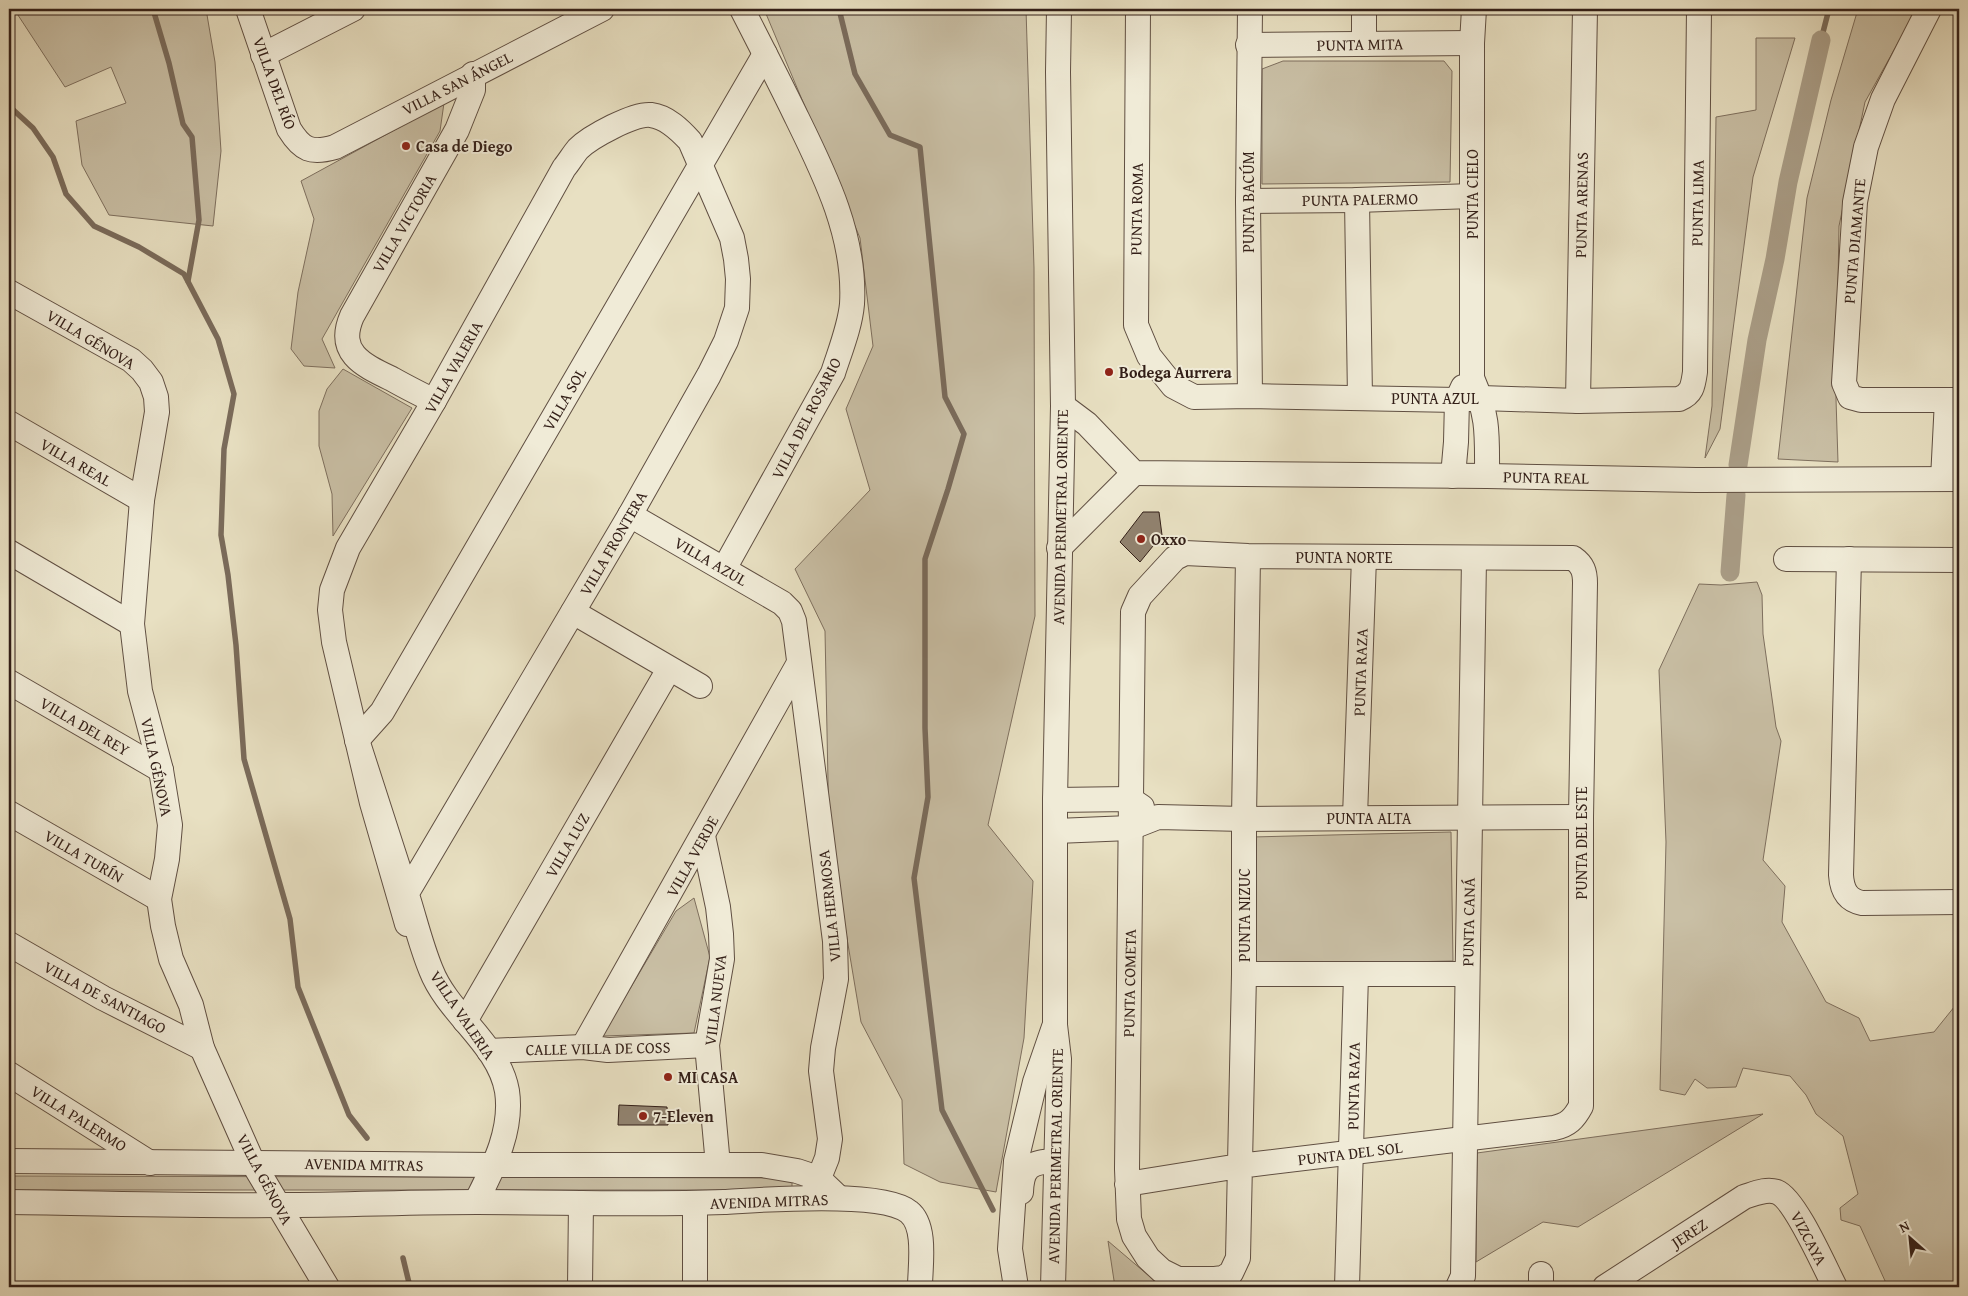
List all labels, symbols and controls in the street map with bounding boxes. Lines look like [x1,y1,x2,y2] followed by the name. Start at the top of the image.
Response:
[1316,31,1404,57] street label: PUNTA MITA
[247,33,303,133] street label: VILLA DEL RÍO
[398,45,517,121] street label: VILLA SAN ÁNGEL
[416,134,513,158] place label: Casa de Diego
[400,140,412,152] marker: Casa de Diego
[1460,149,1484,239] street label: PUNTA CIELO
[1236,151,1260,253] street label: PUNTA BACÚM
[1568,152,1594,258] street label: PUNTA ARENAS
[1684,159,1710,246] street label: PUNTA LIMA
[1123,162,1149,256] street label: PUNTA ROMA
[366,169,442,277] street label: VILLA VICTORIA
[1837,177,1871,305] street label: PUNTA DIAMANTE
[1302,186,1419,212] street label: PUNTA PALERMO
[42,303,140,375] street label: VILLA GÉNOVA
[418,316,488,418] street label: VILLA VALERIA
[765,353,847,483] street label: VILLA DEL ROSARIO
[1119,360,1233,384] place label: Bodega Aurrera
[536,363,592,435] street label: VILLA SOL
[1103,366,1115,378] marker: Bodega Aurrera
[1391,386,1479,410] street label: PUNTA AZUL
[1046,409,1074,625] street label: AVENIDA PERIMETRAL ORIENTE
[36,432,116,492] street label: VILLA REAL
[1503,464,1589,490] street label: PUNTA REAL
[573,486,653,600] street label: VILLA FRONTERA
[1151,527,1187,551] place label: Oxxo
[670,530,752,592] street label: VILLA AZUL
[1135,533,1147,545] marker: Oxxo
[1296,545,1392,569] street label: PUNTA NORTE
[1346,627,1374,716] street label: PUNTA RAZA
[36,691,135,762] street label: VILLA DEL REY
[135,716,179,819] street label: VILLA GÉNOVA
[1569,787,1593,899] street label: PUNTA DEL ESTE
[1326,806,1412,830] street label: PUNTA ALTA
[539,808,595,882] street label: VILLA LUZ
[660,811,724,901] street label: VILLA VERDE
[40,824,129,889] street label: VILLA TURÍN
[811,849,847,963] street label: VILLA HERMOSA
[1232,868,1256,962] street label: PUNTA NIZUC
[1455,877,1481,967] street label: PUNTA CANÁ
[1116,928,1142,1037] street label: PUNTA COMETA
[697,953,733,1047] street label: VILLA NUEVA
[39,954,171,1040] street label: VILLA DE SANTIAGO
[424,966,502,1064] street label: VILLA VALERIA
[525,1035,671,1061] street label: CALLE VILLA DE COSS
[1340,1042,1366,1130] street label: PUNTA RAZA
[1041,1048,1069,1264] street label: AVENIDA PERIMETRAL ORIENTE
[678,1065,739,1089] place label: MI CASA
[662,1071,674,1083] marker: MI CASA
[26,1079,132,1157] street label: VILLA PALERMO
[653,1104,714,1128] place label: 7-Eleven
[637,1110,649,1122] marker: 7-Eleven
[231,1129,299,1229] street label: VILLA GÉNOVA
[1296,1135,1404,1171] street label: PUNTA DEL SOL
[304,1151,424,1177] street label: AVENIDA MITRAS
[709,1187,829,1215] street label: AVENIDA MITRAS
[1785,1207,1833,1270] street label: VIZCAYA
[1664,1212,1712,1255] street label: JEREZ
[1886,1214,1936,1264] north arrow
[1895,1215,1913,1237] text: N

